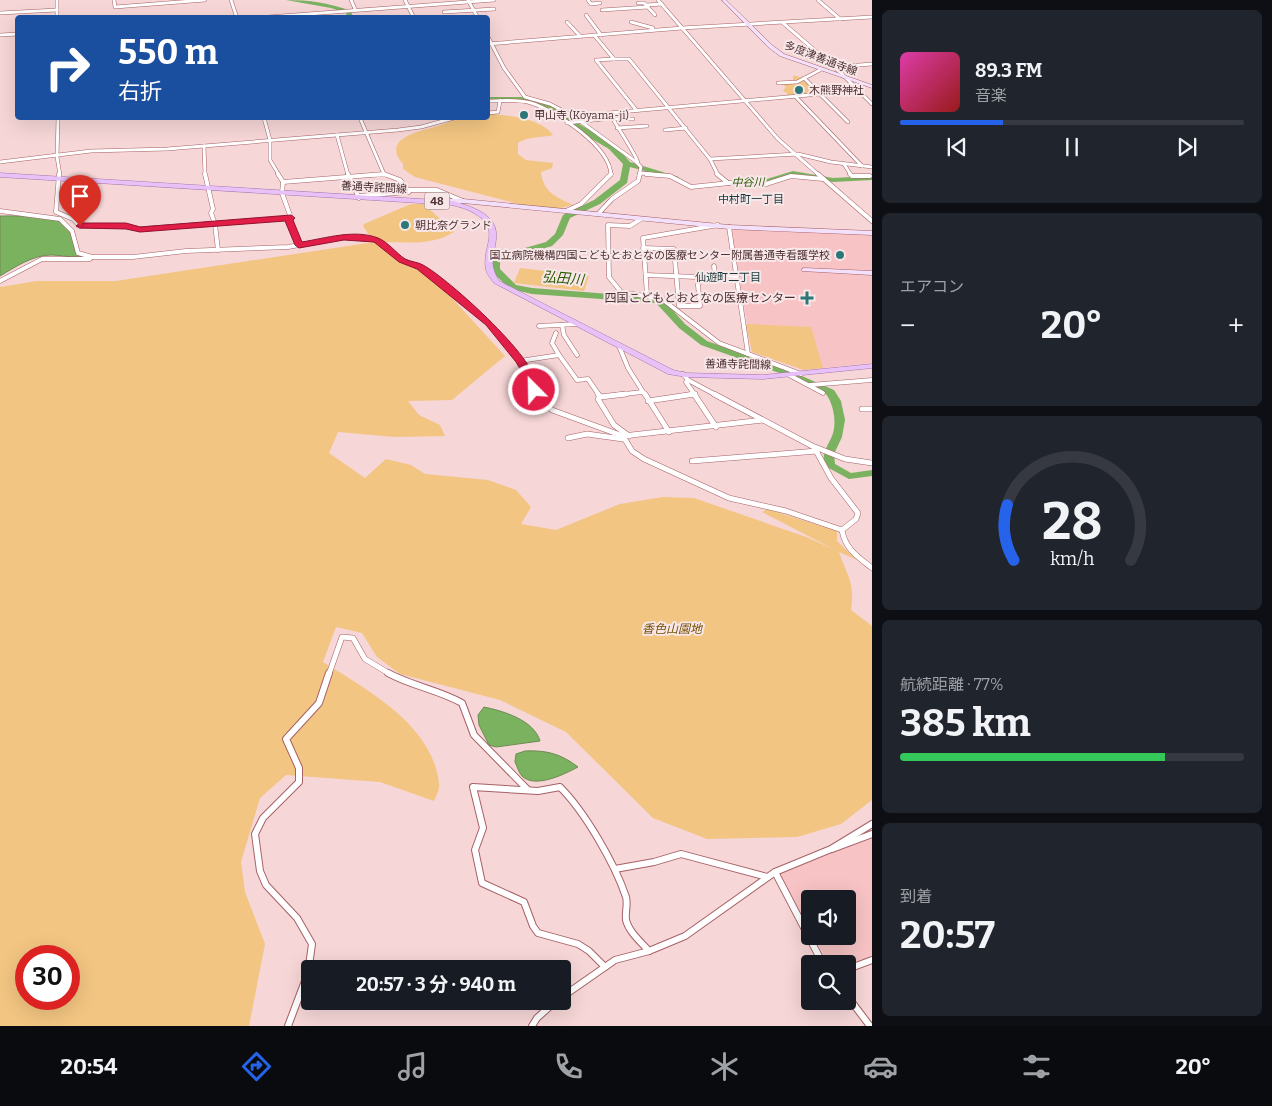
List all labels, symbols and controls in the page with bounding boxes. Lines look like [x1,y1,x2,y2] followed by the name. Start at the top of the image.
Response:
[118,31,218,73] text: 550 m
[35,35,100,100] icon: right
[783,39,859,78] street label: 多度津善通寺線
[975,59,1042,82] text: 89.3 FM
[118,78,162,105] text: 右折
[793,84,805,96] marker: 木熊野神社
[809,84,864,97] place label: 木熊野神社
[975,86,1007,105] text: 音楽
[518,109,530,121] marker: 甲山寺 (Kōyama-ji)
[534,109,629,122] place label: 甲山寺 (Kōyama-ji)
[943,133,971,161] icon: previous
[1058,133,1086,161] icon: pause
[1173,133,1201,161] icon: next
[59,175,101,226] pin
[731,176,766,189] water label: 中谷川
[341,179,407,196] street label: 善通寺詫間線
[66,182,94,210] icon: arrive
[424,192,450,210] road number: 48
[718,193,784,206] district label: 中村町一丁目
[399,219,411,231] marker: 朝比奈グランド
[415,219,492,232] place label: 朝比奈グランド
[490,249,830,262] place label: 国立病院機構四国こどもとおとなの医療センター附属善通寺看護学校
[834,249,846,261] marker: 国立病院機構四国こどもとおとなの医療センター附属善通寺看護学校
[541,268,587,289] water label: 弘田川
[695,271,761,284] district label: 仙遊町二丁目
[900,277,964,296] text: エアコン
[605,291,796,305] place label: 四国こどもとおとなの医療センター
[800,291,814,305] marker: 四国こどもとおとなの医療センター
[1041,302,1103,348] text: 20°
[900,309,915,342] text: −
[1228,309,1244,342] text: +
[705,357,771,372] street label: 善通寺詫間線
[507,363,559,415] position arrow
[1042,490,1102,553] text: 28
[1050,548,1094,570] text: km/h
[642,622,704,636] park label: 香色山園地
[900,675,1003,694] text: 航続距離 · 77%
[900,700,1031,746] text: 385 km
[900,887,932,906] text: 到着
[801,890,856,1010] map controls
[801,890,856,945] button: sound
[900,912,995,958] text: 20:57
[15,945,80,1010] speed limit sign: 30
[801,955,856,1010] button: search
[356,973,516,996] text: 20:57 · 3 分 · 940 m
[239,1049,274,1084] icon: directions
[395,1049,430,1084] icon: music
[551,1049,586,1084] icon: phone
[707,1049,742,1084] icon: climate
[863,1049,898,1084] icon: car
[1019,1049,1054,1084] icon: filters
[61,1053,117,1080] text: 20:54
[1175,1053,1211,1080] text: 20°

